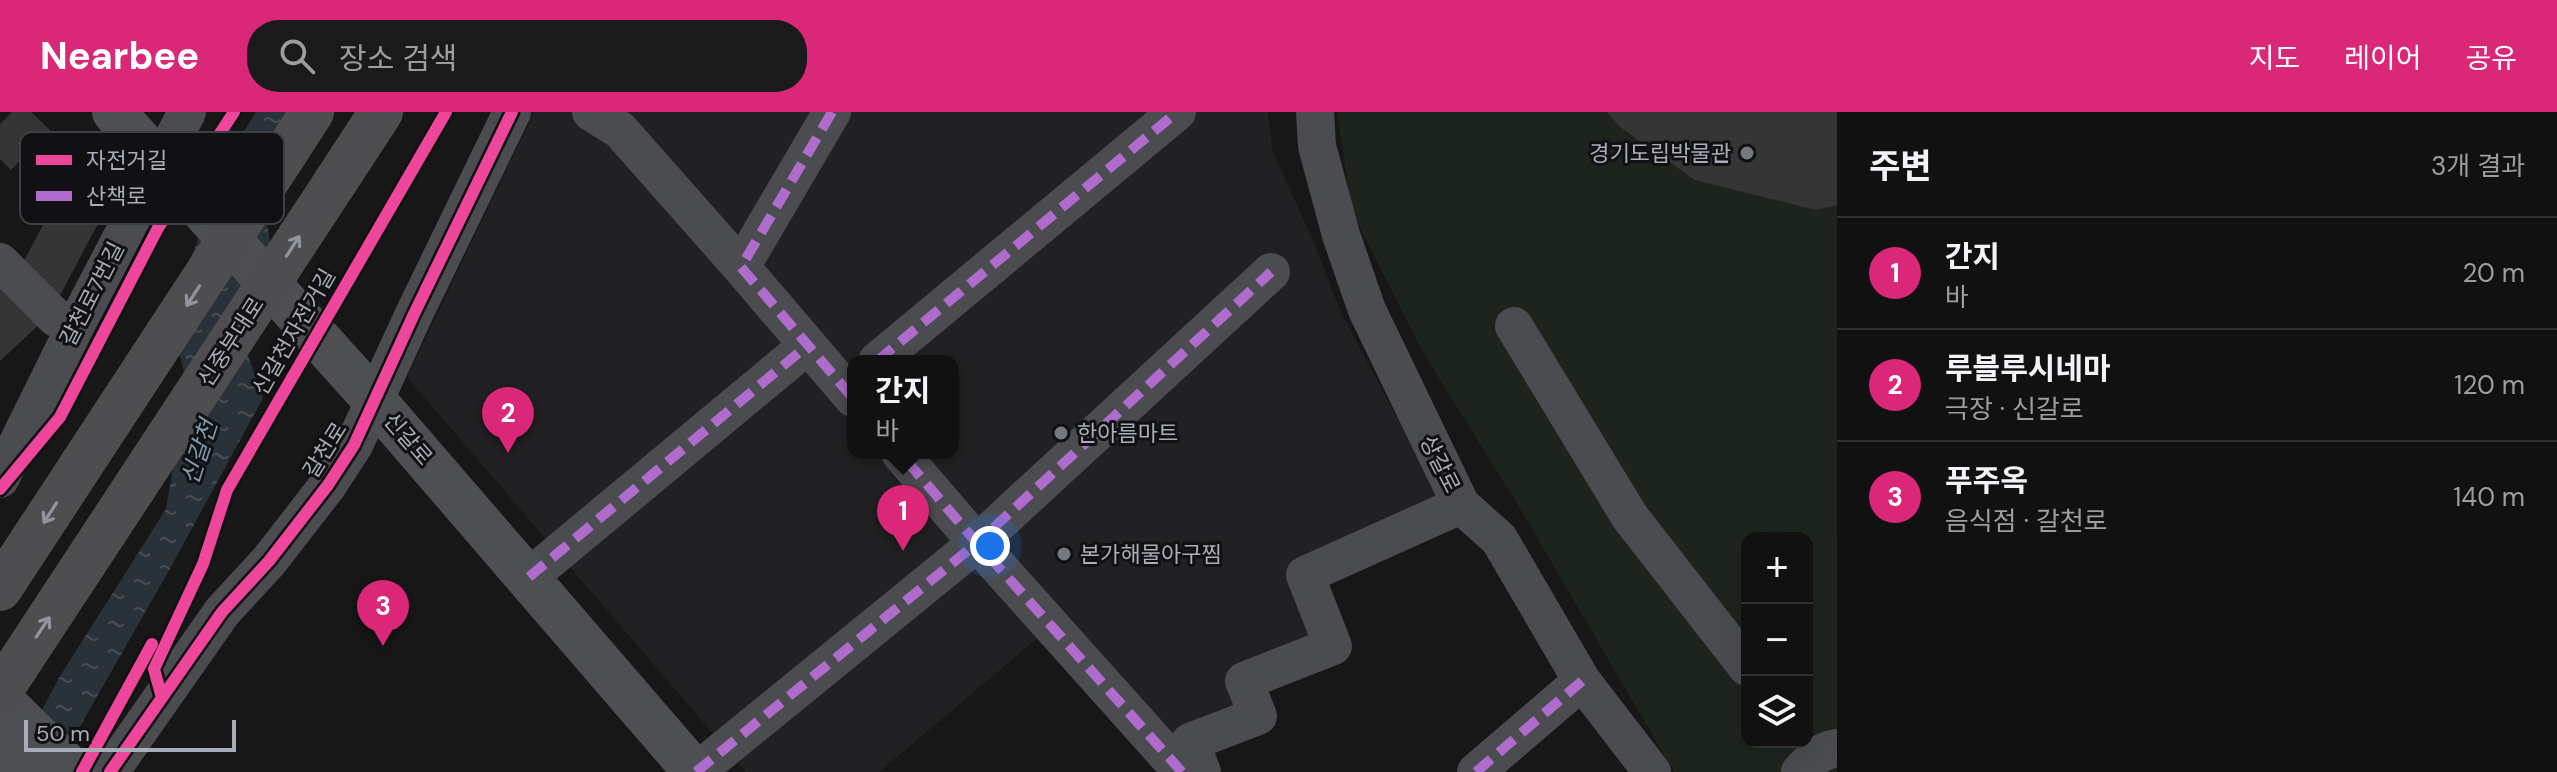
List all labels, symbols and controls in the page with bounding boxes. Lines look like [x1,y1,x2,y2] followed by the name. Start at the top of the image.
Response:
[247,20,807,92] search box
[40,31,199,81] text: Nearbee
[275,34,319,78] icon: search
[339,39,457,78] text: 장소 검색
[2249,40,2300,77] text: 지도
[2344,40,2421,77] text: 레이어
[2465,40,2517,77] text: 공유
[20,132,284,224] legend
[1589,139,1731,168] place label: 경기도립박물관
[1738,144,1756,162] marker: 경기도립박물관
[1869,144,1932,189] text: 주변
[86,146,167,175] text: 자전거길
[2431,149,2525,183] text: 3개 결과
[86,182,147,211] text: 산책로
[286,235,302,258] one-way arrow
[53,237,131,351] street label: 갈천로7번길
[1945,237,2000,276] text: 간지
[1890,256,1900,290] text: 1
[2462,256,2525,290] text: 20 m
[246,263,342,401] street label: 신갈천자전거길
[1945,280,1969,314] text: 바
[184,284,201,306] one-way arrow
[191,292,271,392] street label: 신중부대로
[1945,349,2111,388] text: 루블루시네마
[847,355,959,459] popup
[1887,368,1903,402] text: 2
[2454,368,2525,402] text: 120 m
[875,371,931,410] text: 간지
[482,387,534,453] pin: 2
[1945,392,2084,426] text: 극장 · 신갈로
[377,407,439,471] street label: 신갈로
[174,413,225,488] water label: 신갈천
[875,414,899,448] text: 바
[297,417,353,483] street label: 갈천로
[1077,419,1178,448] place label: 한아름마트
[1052,424,1070,442] marker: 한아름마트
[1413,430,1467,498] street label: 상갈로
[1945,461,2028,500] text: 푸주옥
[1887,480,1903,514] text: 3
[2453,480,2525,514] text: 140 m
[877,485,929,551] pin: 1
[42,501,58,524] one-way arrow
[1945,504,2108,538] text: 음식점 · 갈천로
[970,526,1010,566] your location
[1741,532,1813,748] map controls
[1741,532,1813,604] button: +
[1080,540,1222,569] place label: 본가해물아구찜
[1055,545,1073,563] marker: 본가해물아구찜
[357,580,409,646] pin: 3
[1741,604,1813,676] button: −
[35,617,51,639] one-way arrow
[1741,676,1813,748] button: layers
[24,716,236,752] scale bar
[36,719,90,748] text: 50 m

